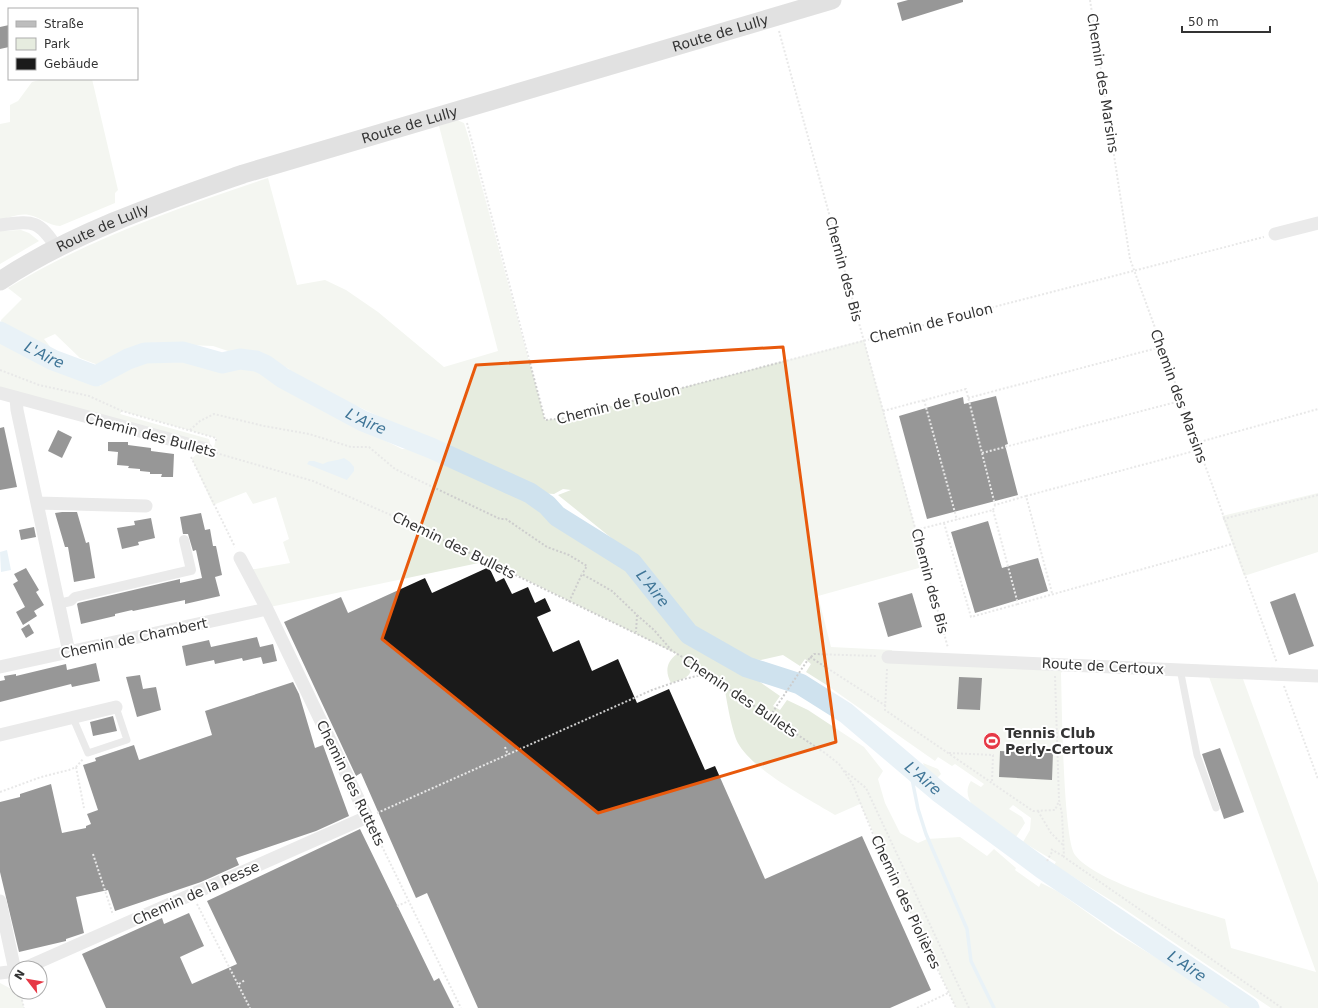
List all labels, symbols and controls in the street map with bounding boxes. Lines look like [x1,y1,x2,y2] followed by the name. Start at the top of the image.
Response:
[8,8,138,80] legend
[1182,8,1270,34] scale bar
[670,11,770,55] street label: Route de Lully
[1084,12,1122,154] street label: Chemin des Marsins
[1188,15,1219,29] text: 50 m
[44,17,84,31] text: Straße
[44,37,70,51] text: Park
[44,57,98,71] text: Gebäude
[360,103,460,147] street label: Route de Lully
[54,200,151,255] street label: Route de Lully
[822,215,866,323] street label: Chemin des Bis
[868,300,994,346] street label: Chemin de Foulon
[1147,327,1211,465] street label: Chemin des Marsins
[21,338,67,372] water label: L'Aire
[555,381,681,427] street label: Chemin de Foulon
[343,404,389,438] water label: L'Aire
[84,410,218,460] street label: Chemin des Bullets
[390,508,518,582] street label: Chemin des Bullets
[908,527,952,635] street label: Chemin des Bis
[632,566,673,611] water label: L'Aire
[59,615,209,661] street label: Chemin de Chambert
[680,652,800,740] street label: Chemin des Bullets
[1041,655,1165,677] street label: Route de Certoux
[314,718,388,848] street label: Chemin des Ruttets
[1005,725,1113,757] place label: Tennis Club Perly-Certoux
[982,731,1002,751] sports icon: Tennis Club Perly-Certoux
[901,758,945,799] water label: L'Aire
[868,833,944,971] street label: Chemin des Piolières
[130,858,262,928] street label: Chemin de la Pesse
[1164,947,1209,985] water label: L'Aire
[8,960,48,1000] north arrow
[12,968,28,982] text: N

